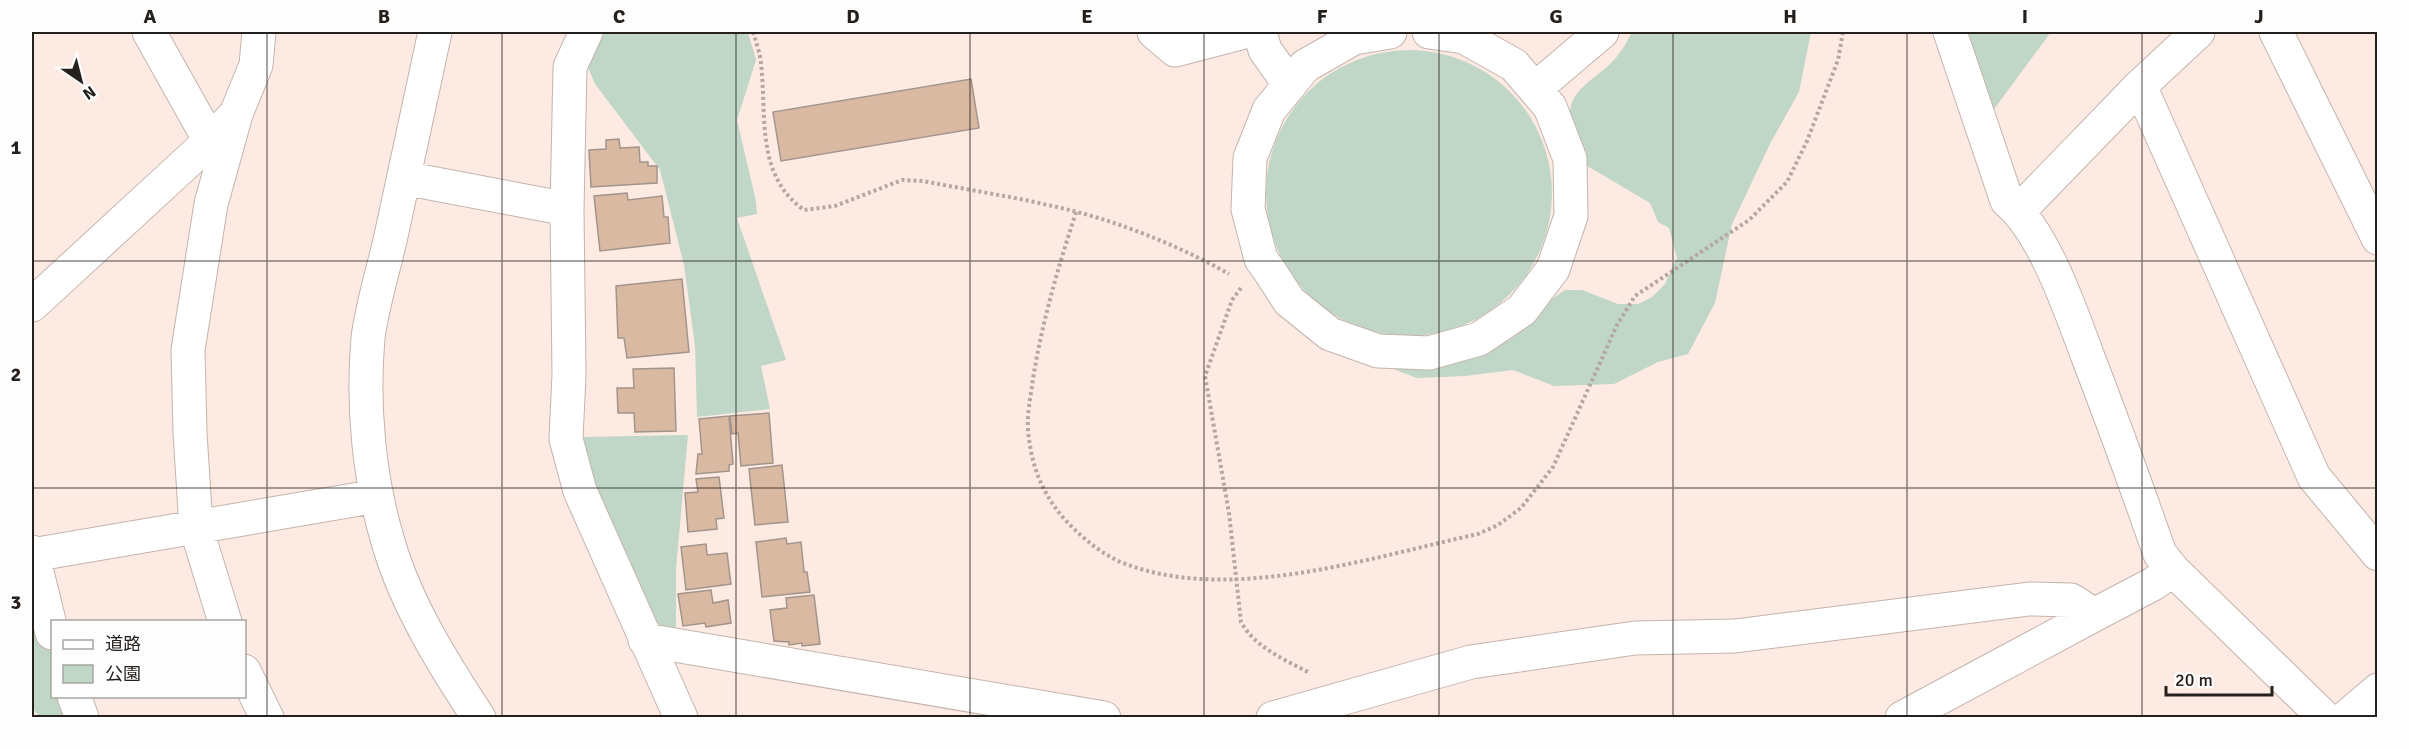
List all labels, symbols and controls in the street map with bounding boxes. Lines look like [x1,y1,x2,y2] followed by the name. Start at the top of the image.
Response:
[144,4,157,29] text: A
[378,4,390,29] text: B
[613,4,625,29] text: C
[846,4,860,29] text: D
[1081,4,1093,29] text: E
[1317,4,1328,29] text: F
[1549,4,1563,29] text: G
[1783,4,1797,29] text: H
[2022,4,2028,29] text: I
[2254,4,2264,29] text: J
[51,51,111,111] north arrow
[79,81,99,104] text: N
[11,135,22,160] text: 1
[11,362,21,387] text: 2
[11,590,21,615] text: 3
[51,620,246,698] legend
[105,633,141,655] text: 道路
[2166,659,2272,697] scale bar
[105,663,141,685] text: 公園
[2175,669,2213,691] text: 20 m

